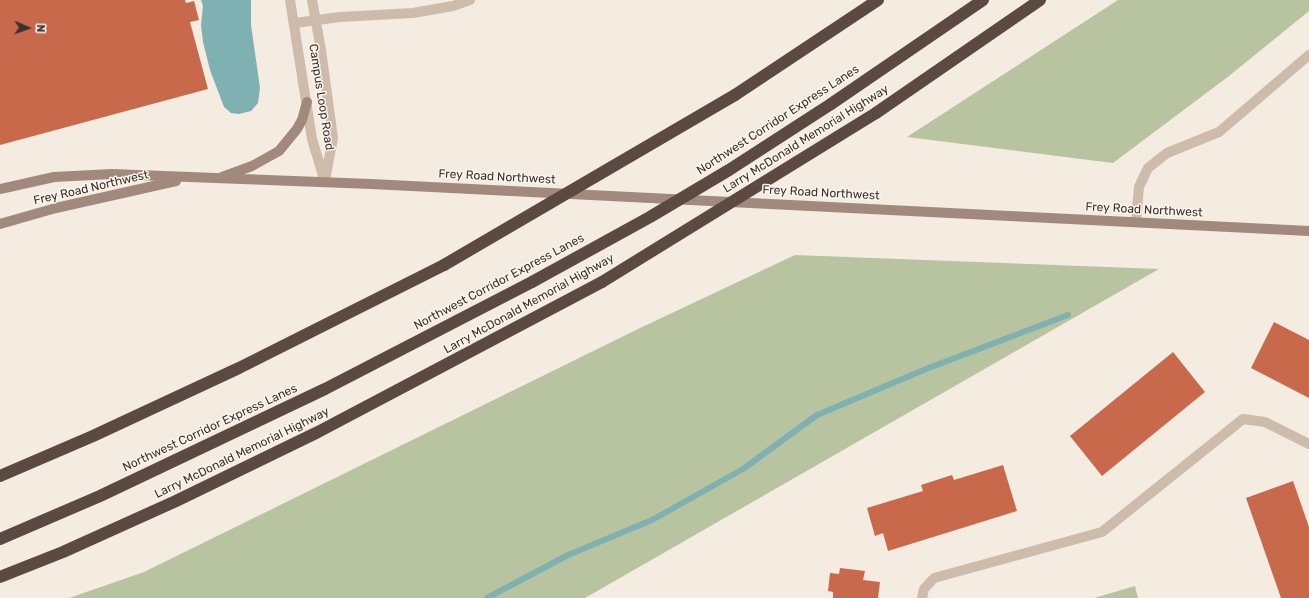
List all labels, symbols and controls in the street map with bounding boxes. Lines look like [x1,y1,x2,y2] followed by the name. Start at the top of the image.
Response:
[8,8,48,48] north arrow
[34,24,47,33] text: N
[305,43,337,151] street label: Campus Loop Road
[694,62,862,178] street label: Northwest Corridor Express Lanes
[721,82,891,196] street label: Larry McDonald Memorial Highway
[438,167,556,187] street label: Frey Road Northwest
[32,168,150,208] street label: Frey Road Northwest
[762,183,880,203] street label: Frey Road Northwest
[1085,200,1203,220] street label: Frey Road Northwest
[411,231,587,333] street label: Northwest Corridor Express Lanes
[441,251,617,357] street label: Larry McDonald Memorial Highway
[121,381,299,475] street label: Northwest Corridor Express Lanes
[152,404,332,502] street label: Larry McDonald Memorial Highway

